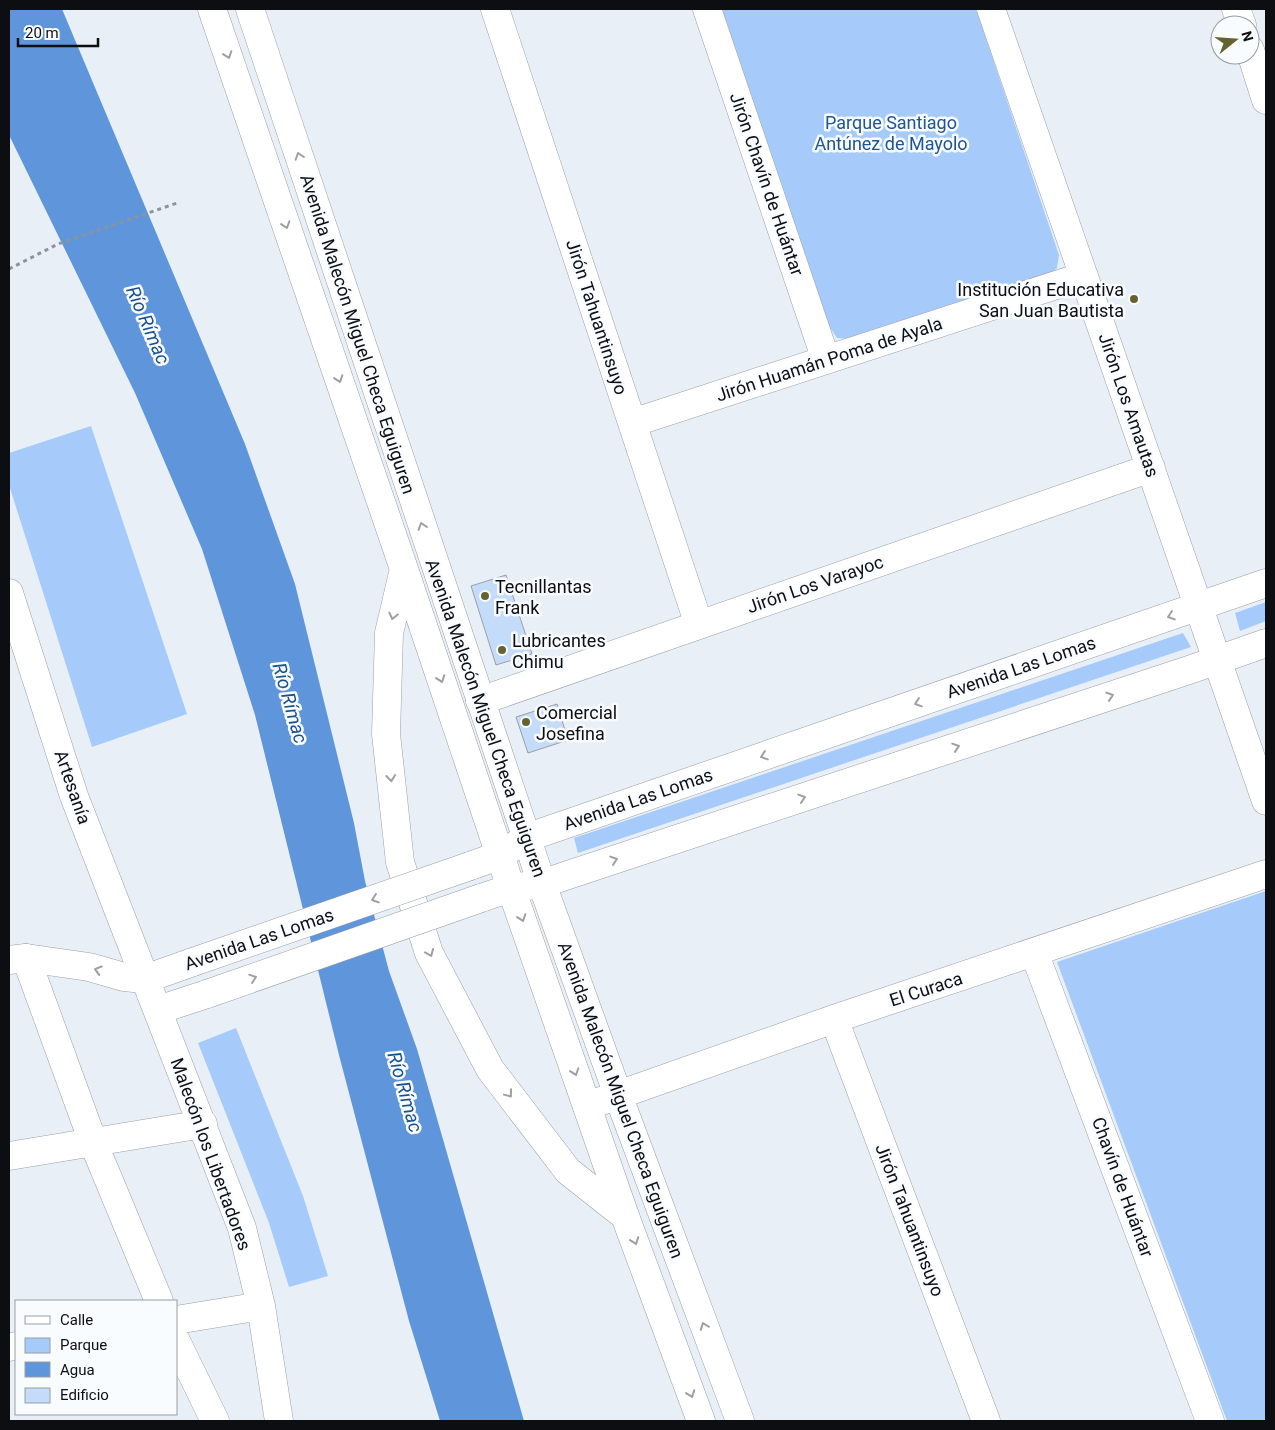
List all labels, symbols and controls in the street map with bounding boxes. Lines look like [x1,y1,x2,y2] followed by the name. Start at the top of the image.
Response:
[18,15,98,47] scale bar
[1210,15,1260,65] north arrow
[25,24,59,42] text: 20 m
[1238,29,1257,43] text: N
[222,50,232,59] one-way arrow
[726,90,808,278] street label: Jirón Chavín de Huántar
[814,112,968,154] park label: Parque Santiago Antúnez de Mayolo
[294,152,304,161] one-way arrow
[296,171,420,497] street label: Avenida Malecón Miguel Checa Eguiguren
[281,220,291,229] one-way arrow
[562,237,632,397] street label: Jirón Tahuantinsuyo
[957,279,1124,321] place label: Institución Educativa San Juan Bautista
[121,282,175,368] water label: Río Rímac
[1128,293,1140,305] marker: Institución Educativa San Juan Bautista
[713,312,945,406] street label: Jirón Huamán Poma de Ayala
[1095,330,1163,480] street label: Jirón Los Amautas
[333,374,343,383] one-way arrow
[418,522,428,531] one-way arrow
[744,551,886,617] street label: Jirón Los Varayoc
[422,556,550,880] street label: Avenida Malecón Miguel Checa Eguiguren
[495,576,592,618] place label: Tecnillantas Frank
[479,590,491,602] marker: Tecnillantas Frank
[1167,610,1175,620] one-way arrow
[388,612,399,621] one-way arrow
[512,630,606,672] place label: Lubricantes Chimu
[944,632,1098,702] street label: Avenida Las Lomas
[496,644,508,656] marker: Lubricantes Chimu
[268,660,313,746] water label: Río Rímac
[435,675,445,683] one-way arrow
[1106,691,1114,701] one-way arrow
[914,697,922,707] one-way arrow
[536,702,617,744] place label: Comercial Josefina
[520,716,532,728] marker: Comercial Josefina
[951,743,960,753] one-way arrow
[51,747,95,827] street label: Artesanía
[760,750,769,760] one-way arrow
[561,764,715,834] street label: Avenida Las Lomas
[385,774,396,782] one-way arrow
[797,794,806,804] one-way arrow
[610,856,618,866] one-way arrow
[371,893,379,903] one-way arrow
[182,904,336,974] street label: Avenida Las Lomas
[516,913,526,922] one-way arrow
[554,939,688,1261] street label: Avenida Malecón Miguel Checa Eguiguren
[423,948,434,957] one-way arrow
[94,965,102,975] one-way arrow
[887,967,965,1011] street label: El Curaca
[248,974,257,984] one-way arrow
[383,1049,428,1135] water label: Río Rímac
[166,1055,256,1253] street label: Malecón los Libertadores
[569,1067,579,1075] one-way arrow
[503,1088,512,1098] one-way arrow
[1088,1114,1158,1260] street label: Chavín de Huántar
[871,1141,949,1299] street label: Jirón Tahuantinsuyo
[629,1237,639,1245] one-way arrow
[15,1300,178,1415] legend
[60,1311,93,1329] text: Calle
[700,1323,710,1331] one-way arrow
[60,1336,107,1354] text: Parque
[60,1361,95,1379] text: Agua
[60,1386,109,1404] text: Edificio
[685,1389,695,1398] one-way arrow

